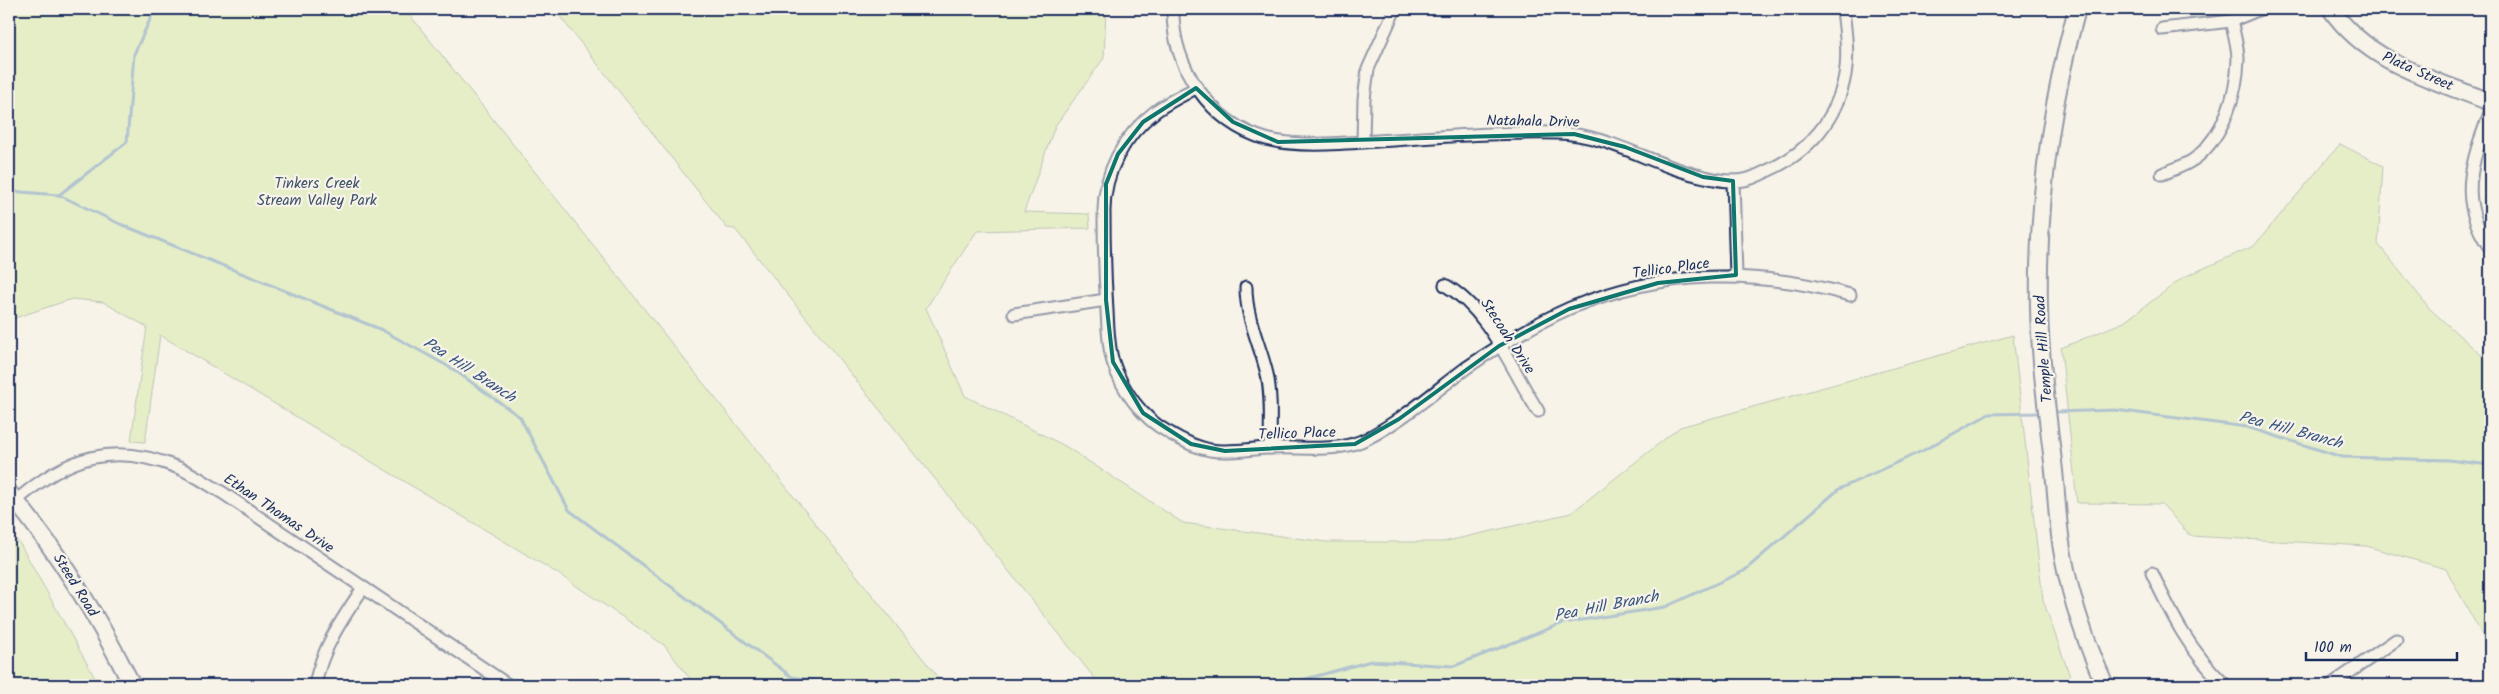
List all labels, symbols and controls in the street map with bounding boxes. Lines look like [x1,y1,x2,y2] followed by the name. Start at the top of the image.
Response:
[2378,46,2457,98] street label: Plata Street
[1486,109,1580,135] street label: Natahala Drive
[257,172,378,213] park label: Tinkers Creek Stream Valley Park
[1631,252,1711,286] street label: Tellico Place
[1474,294,1541,380] street label: Stecoah Drive
[2028,294,2060,403] street label: Temple Hill Road
[418,331,522,410] water label: Pea Hill Branch
[2236,405,2346,457] water label: Pea Hill Branch
[1258,421,1336,447] street label: Tellico Place
[218,468,339,560] street label: Ethan Thomas Drive
[46,549,104,622] street label: Steed Road
[1552,584,1662,629] water label: Pea Hill Branch
[2306,629,2458,661] scale bar
[2314,636,2352,660] text: 100 m

